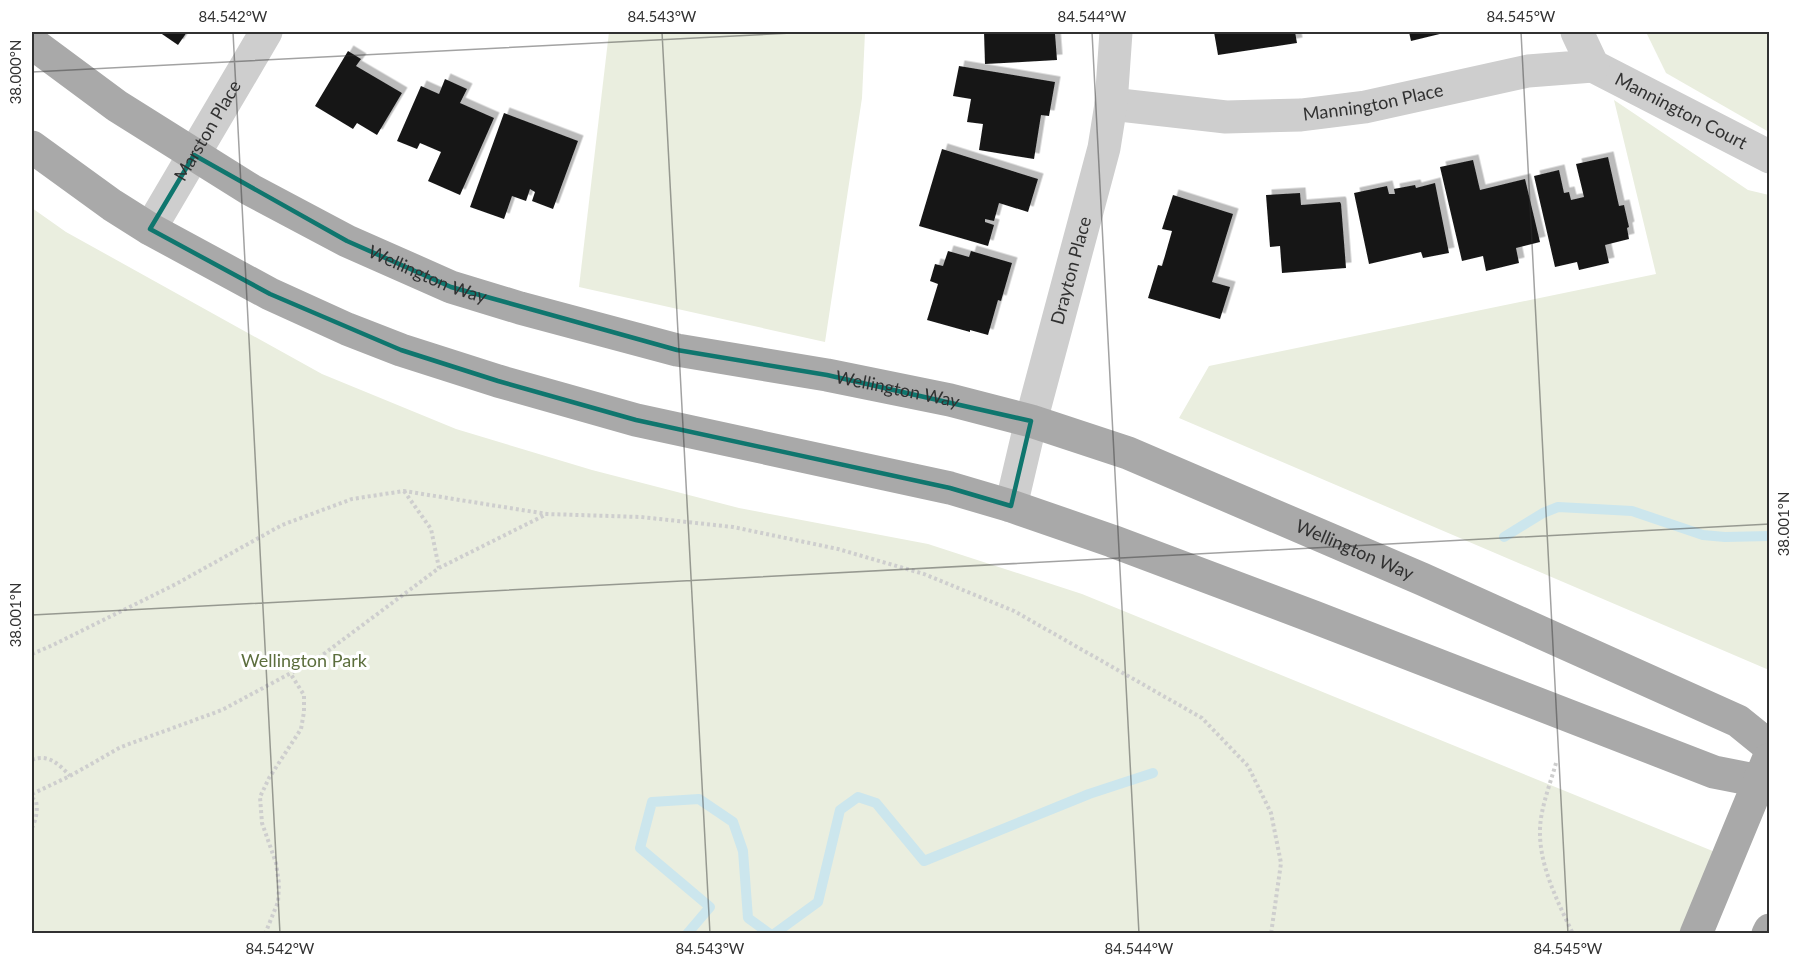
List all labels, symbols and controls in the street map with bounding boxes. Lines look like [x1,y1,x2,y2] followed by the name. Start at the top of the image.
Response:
[199,7,268,25] text: 84.542°W
[628,7,697,25] text: 84.543°W
[1058,7,1127,25] text: 84.544°W
[1487,7,1556,25] text: 84.545°W
[6,40,24,104] text: 38.000°N
[1612,67,1752,154] street label: Mannington Court
[169,76,245,184] street label: Marston Place
[1302,78,1445,125] street label: Mannington Place
[1045,214,1095,327] street label: Drayton Place
[365,240,490,307] street label: Wellington Way
[834,365,963,412] street label: Wellington Way
[1774,492,1792,556] text: 38.001°N
[1293,514,1418,584] street label: Wellington Way
[6,583,24,647] text: 38.001°N
[241,649,368,671] park label: Wellington Park
[246,939,315,957] text: 84.542°W
[676,939,745,957] text: 84.543°W
[1105,939,1174,957] text: 84.544°W
[1534,939,1603,957] text: 84.545°W

